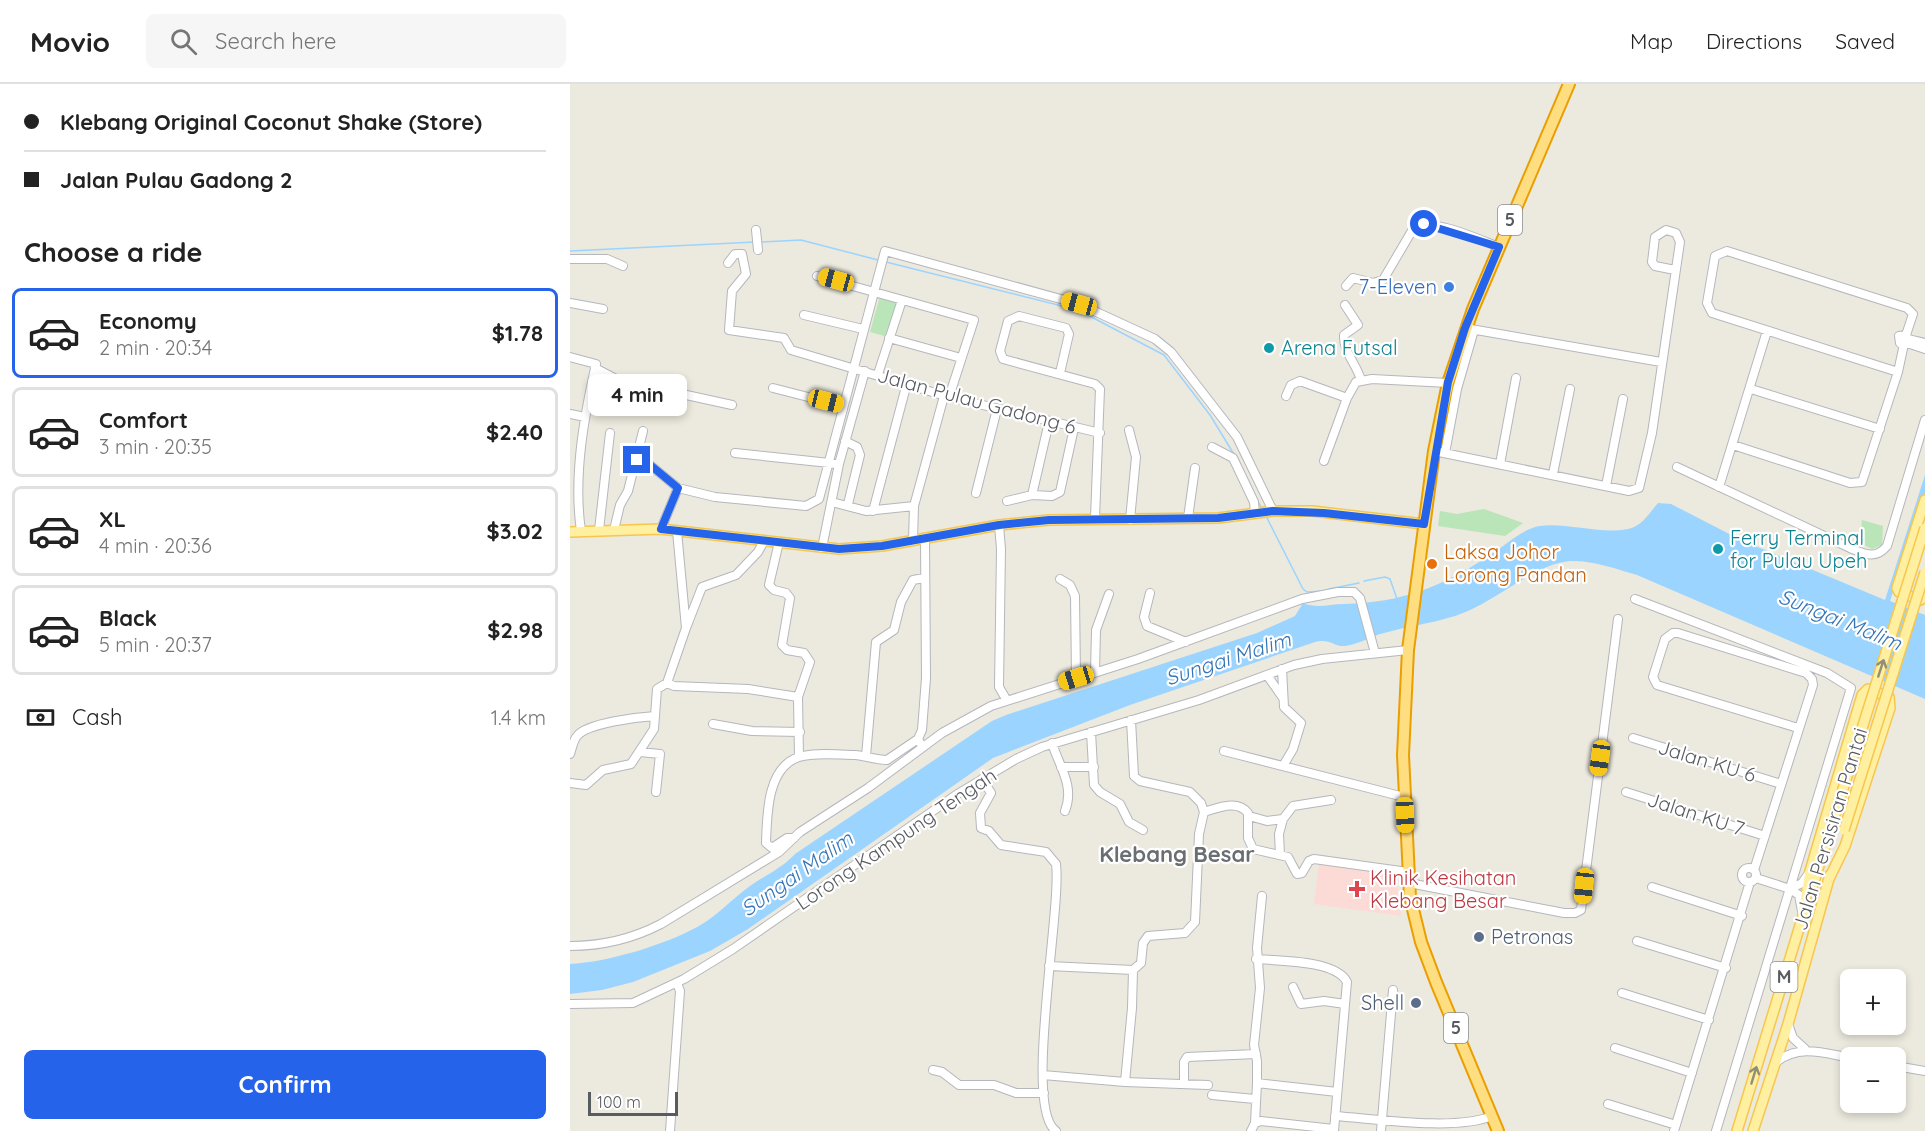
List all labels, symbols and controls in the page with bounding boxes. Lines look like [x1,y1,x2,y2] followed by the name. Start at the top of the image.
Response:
[146,14,566,68] search box
[30,24,110,59] text: Movio
[167,25,200,58] icon: search
[215,27,337,55] text: Search here
[1630,28,1673,54] text: Map
[1706,28,1802,54] text: Directions
[1835,28,1895,54] text: Saved
[60,108,482,136] text: Klebang Original Coconut Shake (Store)
[60,166,292,194] text: Jalan Pulau Gadong 2
[1498,205,1522,235] road number: 5
[1410,210,1437,237] route start
[24,235,202,269] text: Choose a ride
[816,267,856,293] car
[1359,274,1437,299] place label: 7-Eleven
[1442,280,1456,294] marker: 7-Eleven
[1059,291,1099,317] car
[27,306,81,360] icon: car
[99,307,197,335] text: Economy
[492,319,543,347] text: $1.78
[99,335,212,360] text: 2 min · 20:34
[1281,335,1397,360] place label: Arena Futsal
[1262,341,1276,355] marker: Arena Futsal
[875,362,1079,439] street label: Jalan Pulau Gadong 6
[587,373,686,415] callout: 4 min
[611,382,664,407] text: 4 min
[806,388,846,414] car
[27,405,81,459] icon: car
[99,406,188,434] text: Comfort
[486,418,543,446] text: $2.40
[99,434,212,459] text: 3 min · 20:35
[623,446,650,473] route end
[27,504,81,558] icon: car
[99,505,126,533] text: XL
[487,517,543,545] text: $3.02
[1730,525,1867,573] place label: Ferry Terminal for Pulau Upeh
[99,533,212,558] text: 4 min · 20:36
[1444,539,1587,587] place label: Laksa Johor Lorong Pandan
[1711,542,1725,556] marker: Ferry Terminal for Pulau Upeh
[1425,557,1439,571] marker: Laksa Johor Lorong Pandan
[1775,583,1906,656] water label: Sungai Malim
[27,603,81,657] icon: car
[99,604,157,632] text: Black
[487,616,543,644] text: $2.98
[1162,625,1295,691] water label: Sungai Malim
[99,632,212,657] text: 5 min · 20:37
[1876,659,1887,678] one-way arrow
[1056,664,1096,692] car
[24,701,57,734] icon: cash
[72,703,123,731] text: Cash
[491,705,546,730] text: 1.4 km
[1787,724,1872,933] street label: Jalan Persisiran Pantai
[1655,734,1759,787] street label: Jalan KU 6
[1589,739,1611,777] car
[791,762,1001,915] street label: Lorong Kampung Tengah
[1645,786,1748,841] street label: Jalan KU 7
[1395,797,1415,833] car
[736,825,858,921] water label: Sungai Malim
[1099,840,1255,868] district label: Klebang Besar
[1370,865,1516,913] place label: Klinik Kesihatan Klebang Besar
[1573,867,1595,905] car
[1348,880,1366,898] marker: Klinik Kesihatan Klebang Besar
[1491,924,1573,949] place label: Petronas
[1472,930,1486,944] marker: Petronas
[1770,962,1798,992] road number: M
[1840,969,1906,1113] map controls
[1840,969,1906,1035] button: +
[1361,990,1404,1015] place label: Shell
[1409,996,1423,1010] marker: Shell
[1444,1013,1468,1043] road number: 5
[1840,1047,1906,1113] button: −
[24,1050,546,1119] button: Confirm
[1749,1066,1760,1085] one-way arrow
[588,1089,678,1116] scale bar
[597,1092,641,1112] text: 100 m

